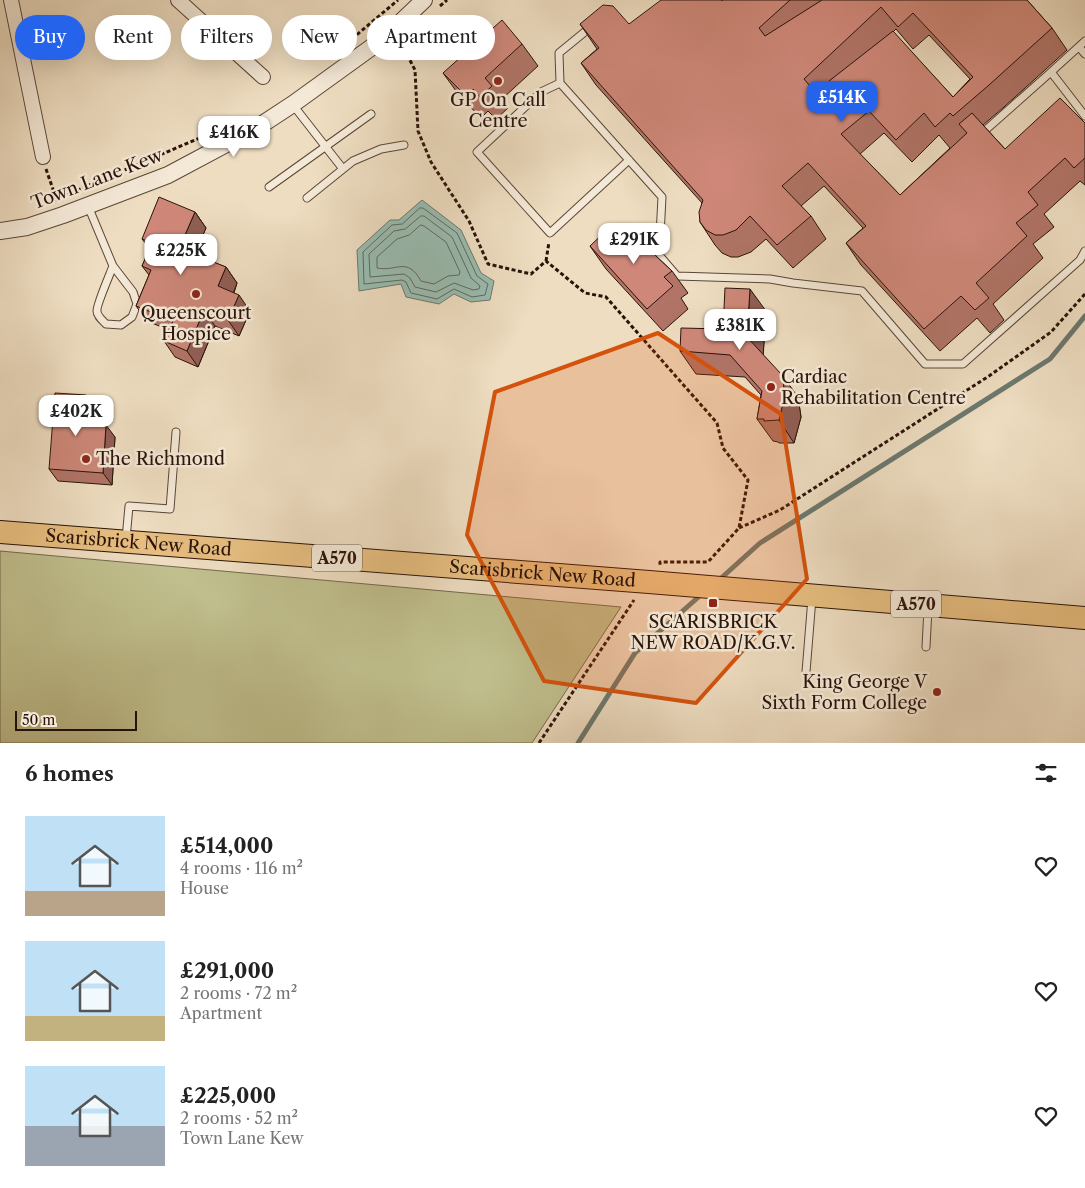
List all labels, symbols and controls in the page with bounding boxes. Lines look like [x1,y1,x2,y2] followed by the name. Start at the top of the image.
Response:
[15,15,85,60] chip: Buy
[95,15,171,60] chip: Rent
[181,15,272,60] chip: Filters
[282,15,357,60] chip: New
[367,15,495,60] chip: Apartment
[492,75,504,87] marker: GP On Call Centre
[807,80,877,123] pin: £514K
[817,87,867,107] text: £514K
[450,89,546,132] place label: GP On Call Centre
[199,116,269,158] pin: £416K
[209,122,259,142] text: £416K
[28,143,167,214] street label: Town Lane Kew
[599,222,669,265] pin: £291K
[609,229,659,249] text: £291K
[146,234,216,276] pin: £225K
[155,240,207,260] text: £225K
[190,288,202,300] marker: Queenscourt Hospice
[141,302,252,345] place label: Queenscourt Hospice
[705,308,775,351] pin: £381K
[715,315,765,335] text: £381K
[781,366,966,409] place label: Cardiac Rehabilitation Centre
[765,381,777,393] marker: Cardiac Rehabilitation Centre
[41,394,111,437] pin: £402K
[50,401,102,421] text: £402K
[96,448,225,470] place label: The Richmond
[80,453,92,465] marker: The Richmond
[45,525,233,561] street label: Scarisbrick New Road
[312,544,362,572] road number: A570
[448,556,636,592] street label: Scarisbrick New Road
[891,590,941,618] road number: A570
[707,597,719,609] marker: SCARISBRICK NEW ROAD/K.G.V.
[631,611,795,654] place label: SCARISBRICK NEW ROAD/K.G.V.
[762,671,928,714] place label: King George V Sixth Form College
[931,686,943,698] marker: King George V Sixth Form College
[15,708,138,731] scale bar
[22,711,55,729] text: 50 m
[1032,759,1060,787] icon: filters
[25,761,114,786] text: 6 homes
[180,833,273,858] text: £514,000
[65,836,125,896] icon: home
[1032,852,1060,880] icon: heart
[180,858,303,878] text: 4 rooms · 116 m²
[180,878,229,898] text: House
[180,958,274,983] text: £291,000
[65,961,125,1021] icon: home
[1032,977,1060,1005] icon: heart
[180,983,297,1003] text: 2 rooms · 72 m²
[180,1003,262,1023] text: Apartment
[180,1083,276,1108] text: £225,000
[65,1086,125,1146] icon: home
[1032,1102,1060,1130] icon: heart
[180,1108,298,1128] text: 2 rooms · 52 m²
[180,1128,303,1148] text: Town Lane Kew

